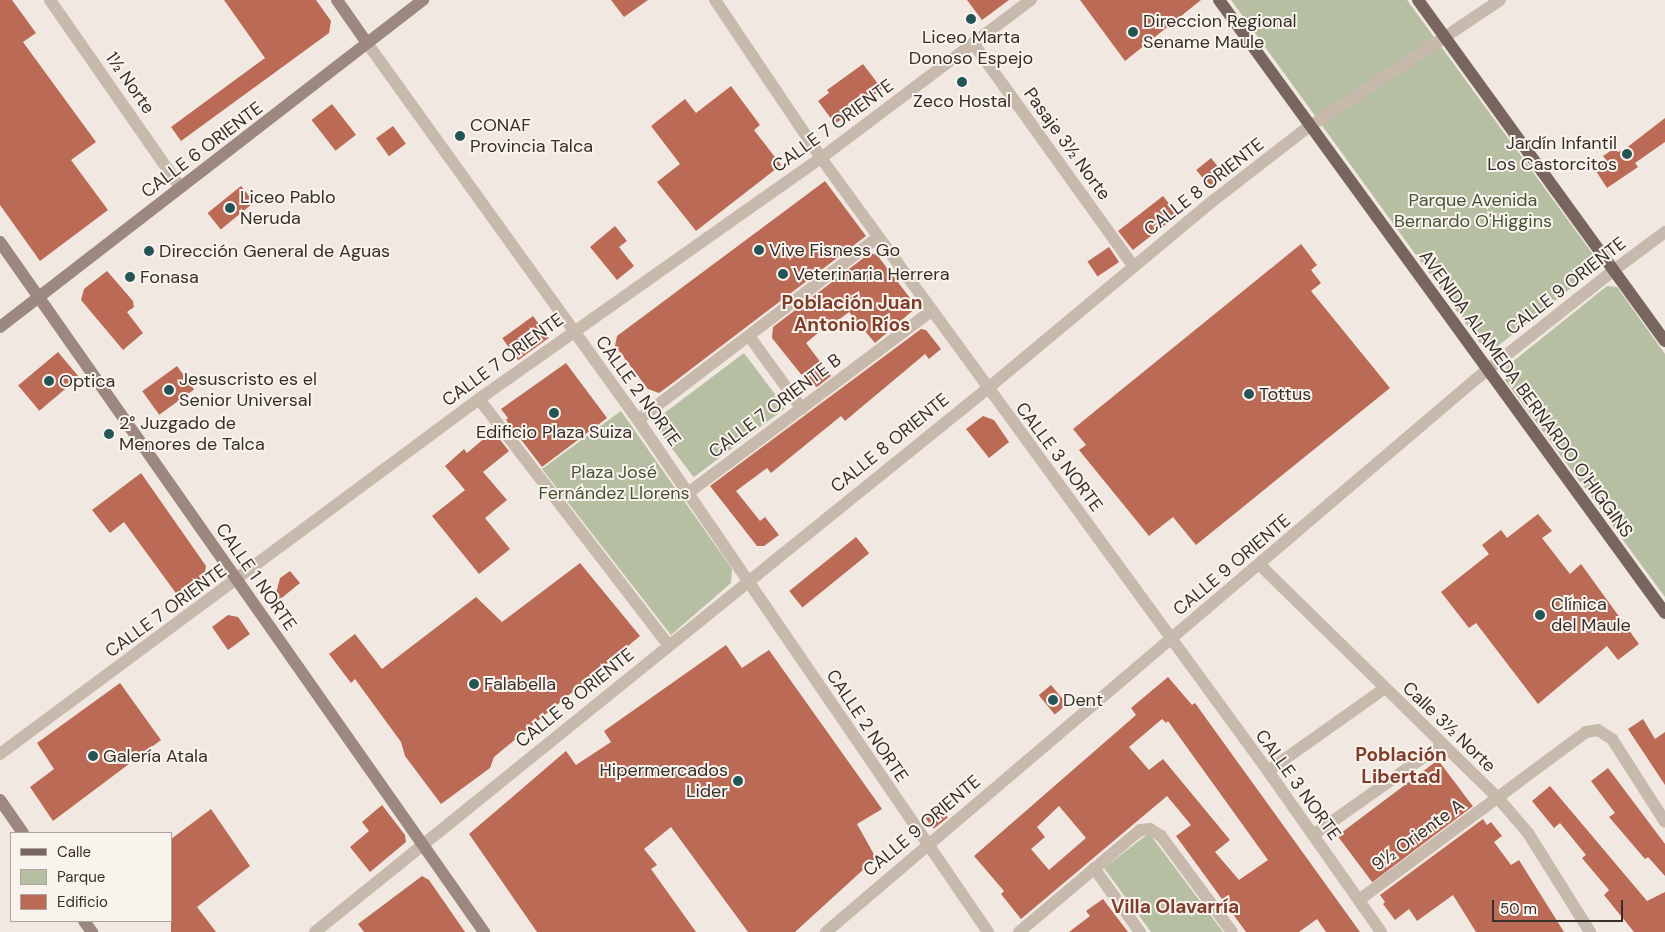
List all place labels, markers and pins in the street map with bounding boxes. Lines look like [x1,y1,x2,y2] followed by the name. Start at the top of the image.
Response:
[1143,11,1296,54] place label: Direccion Regional Sename Maule
[965,13,977,25] marker: Liceo Marta Donoso Espejo
[1127,26,1139,38] marker: Direccion Regional Sename Maule
[909,27,1033,70] place label: Liceo Marta Donoso Espejo
[956,76,968,88] marker: Zeco Hostal
[913,90,1011,112] place label: Zeco Hostal
[470,115,593,158] place label: CONAF Provincia Talca
[454,130,466,142] marker: CONAF Provincia Talca
[1487,133,1617,176] place label: Jardín Infantil Los Castorcitos
[1621,148,1633,160] marker: Jardín Infantil Los Castorcitos
[240,187,336,230] place label: Liceo Pablo Neruda
[224,202,236,214] marker: Liceo Pablo Neruda
[769,239,900,261] place label: Vive Fisness Go
[159,240,390,262] place label: Dirección General de Aguas
[753,244,765,256] marker: Vive Fisness Go
[143,245,155,257] marker: Dirección General de Aguas
[793,263,950,285] place label: Veterinaria Herrera
[140,266,199,288] place label: Fonasa
[777,268,789,280] marker: Veterinaria Herrera
[124,271,136,283] marker: Fonasa
[179,369,317,412] place label: Jesuscristo es el Senior Universal
[59,370,115,392] place label: Optica
[43,375,55,387] marker: Optica
[1259,383,1311,405] place label: Tottus
[163,384,175,396] marker: Jesuscristo es el Senior Universal
[1243,388,1255,400] marker: Tottus
[548,407,560,419] marker: Edificio Plaza Suiza
[119,413,265,456] place label: 2° Juzgado de Menores de Talca
[476,421,632,443] place label: Edificio Plaza Suiza
[103,428,115,440] marker: 2° Juzgado de Menores de Talca
[1551,594,1631,636] place label: Clínica del Maule
[1533,608,1547,622] marker: Clínica del Maule
[484,673,556,695] place label: Falabella
[468,678,480,690] marker: Falabella
[1063,689,1103,711] place label: Dent
[1047,694,1059,706] marker: Dent
[103,745,208,767] place label: Galería Atala
[87,750,99,762] marker: Galería Atala
[600,760,728,802] place label: Hipermercados Lider
[732,775,744,787] marker: Hipermercados Lider

